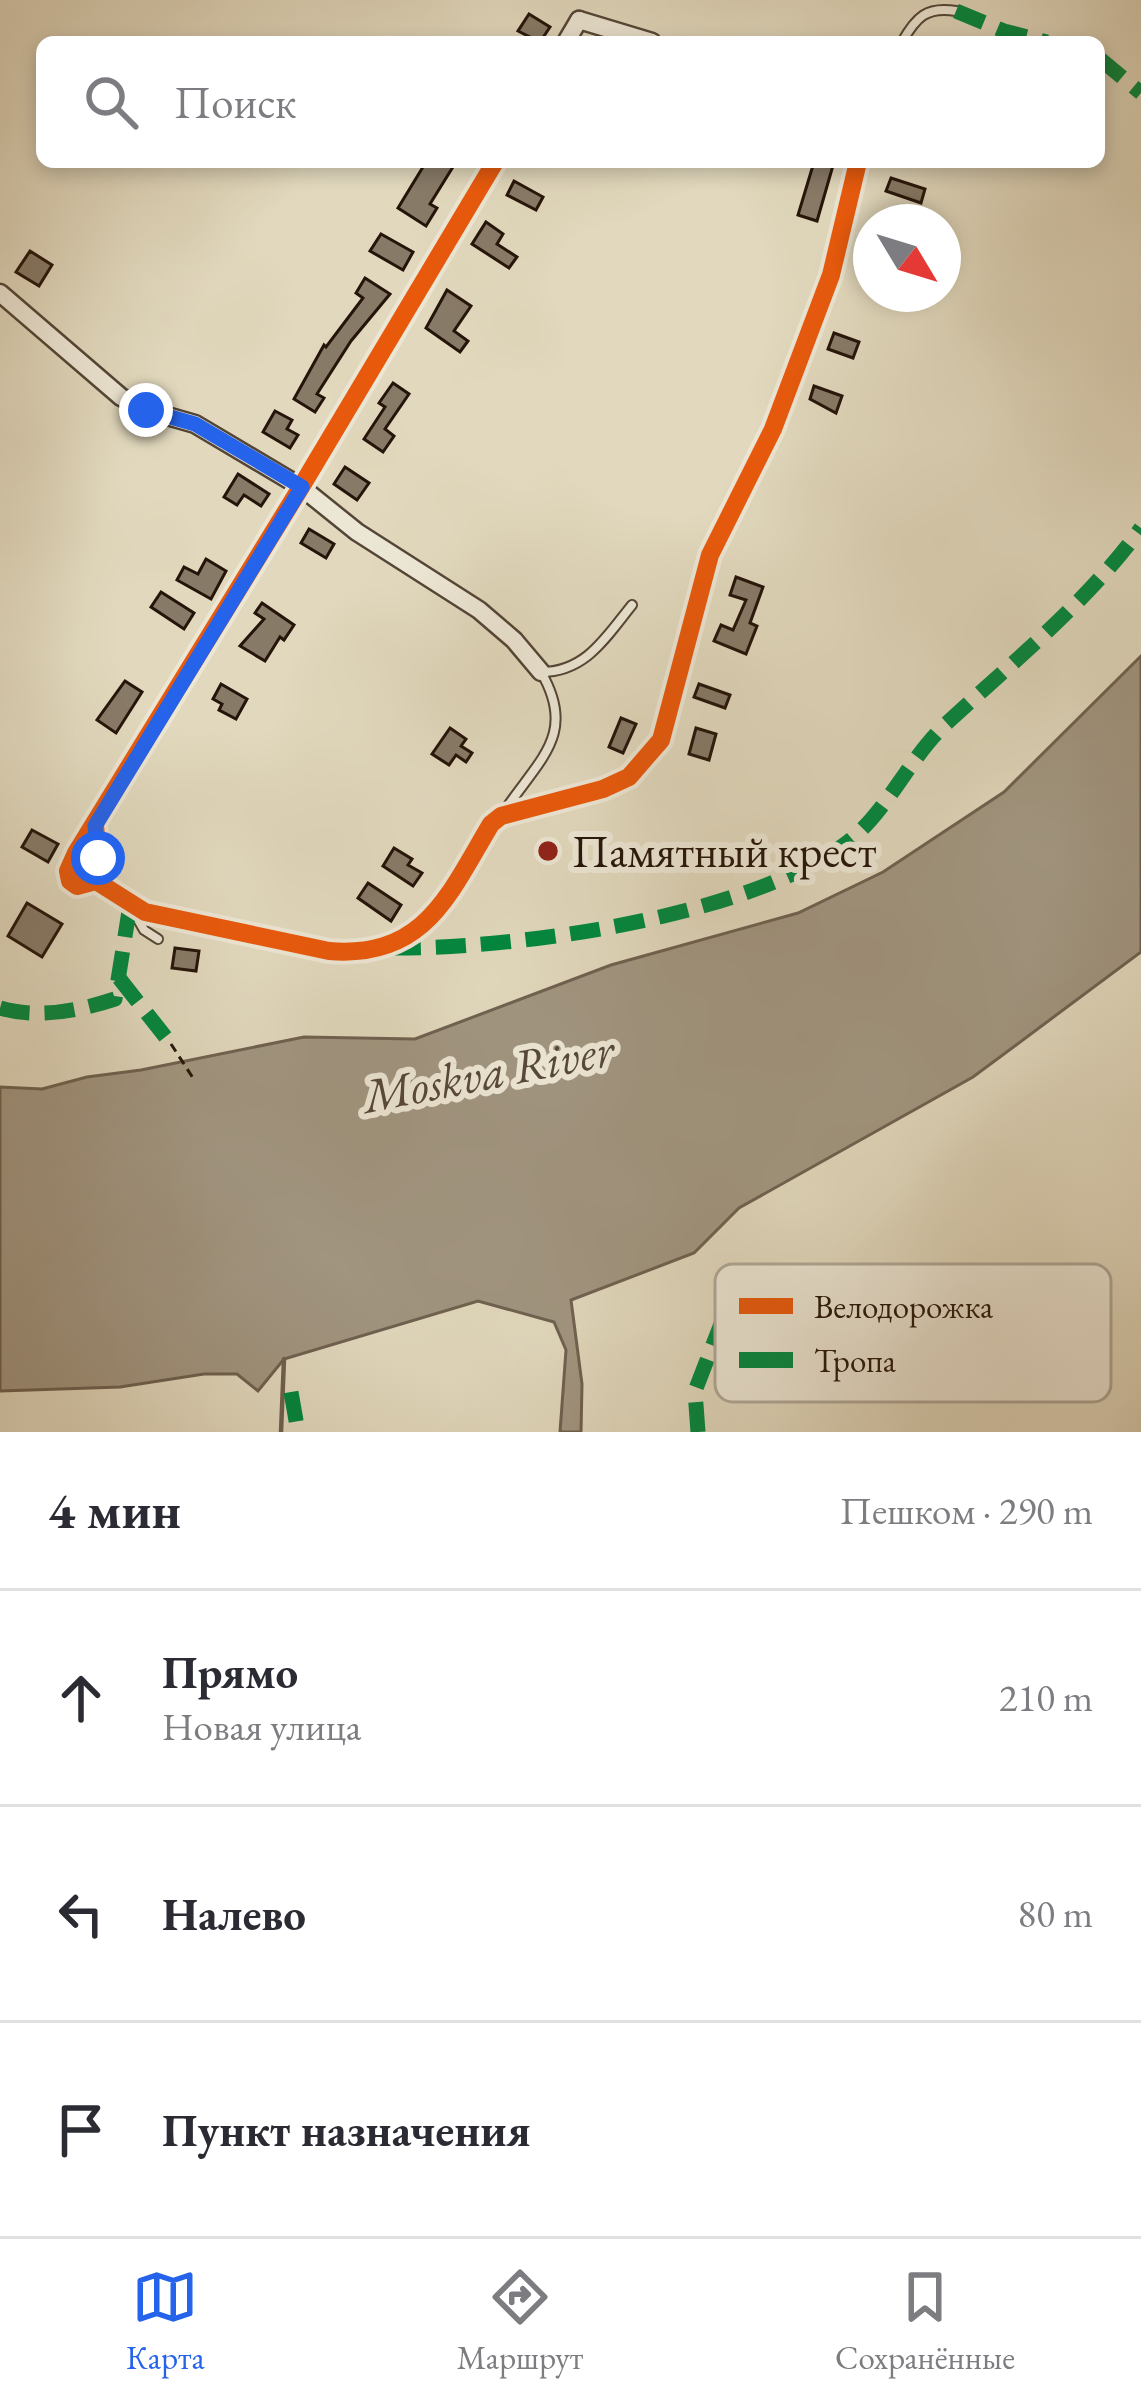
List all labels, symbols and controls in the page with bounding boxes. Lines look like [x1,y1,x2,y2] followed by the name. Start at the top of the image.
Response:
[36,36,1105,168] search box
[78,69,144,135] icon: search
[174,73,296,131] text: Поиск
[853,204,961,312] north arrow
[119,383,173,437] route end
[572,822,876,880] place label: Памятный крест
[71,831,125,885] route start
[535,838,561,864] marker: Памятный крест
[354,1017,622,1127] water label: Moskva River
[715,1264,1111,1402] legend
[814,1285,994,1328] text: Велодорожка
[814,1339,897,1382] text: Тропа
[48,1477,181,1543] text: 4 мин
[840,1485,1093,1536] text: Пешком · 290 m
[162,1643,298,1701] text: Прямо
[48,1665,114,1731] icon: ahead
[999,1672,1093,1723] text: 210 m
[162,1701,361,1752] text: Новая улица
[48,1881,114,1947] icon: left
[162,1885,306,1943] text: Налево
[1017,1888,1093,1939] text: 80 m
[48,2097,114,2163] icon: arrive
[162,2101,531,2159] text: Пункт назначения
[126,2264,205,2379] tab: Карта
[457,2264,583,2379] tab: Маршрут
[835,2264,1015,2379] tab: Сохранённые

